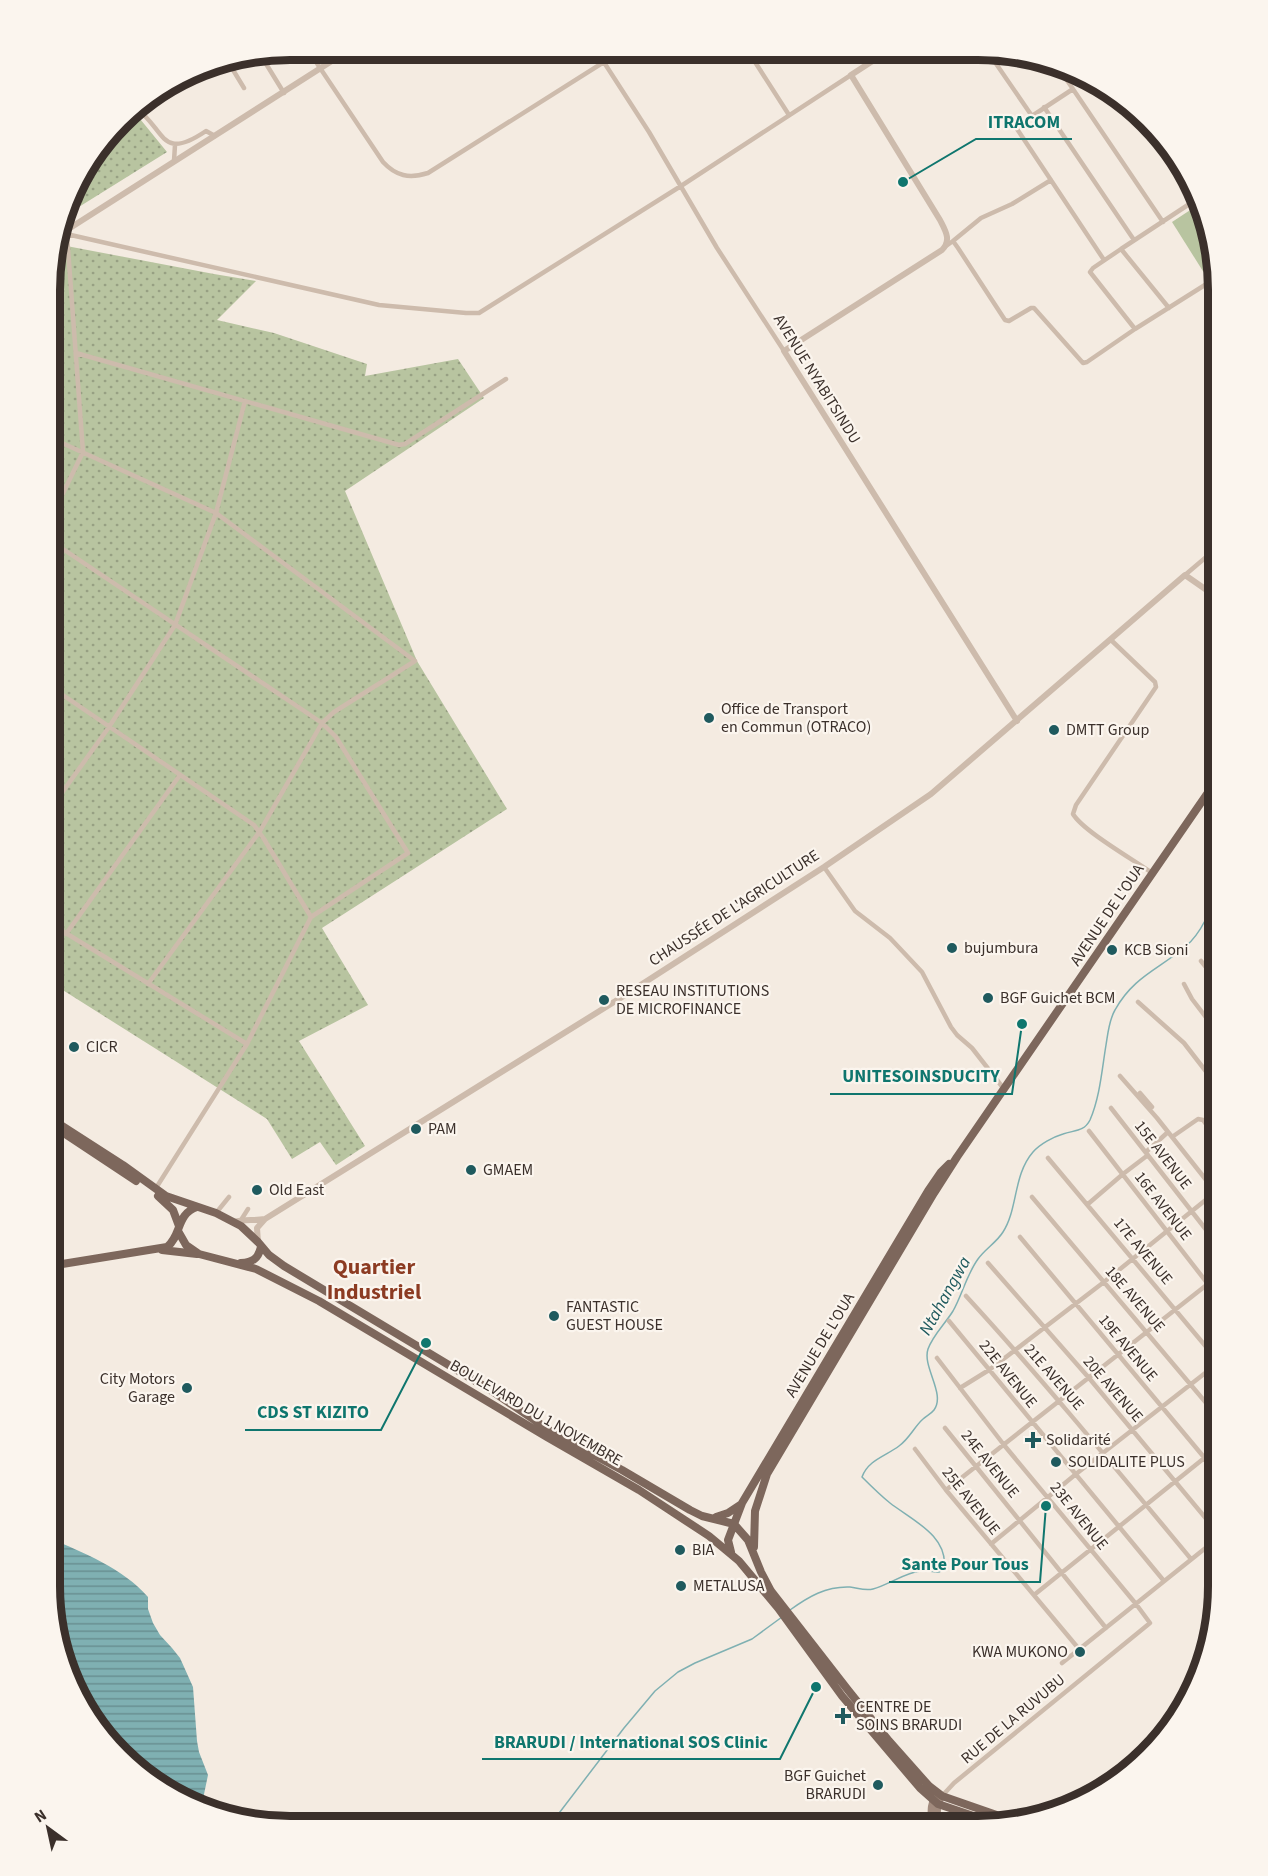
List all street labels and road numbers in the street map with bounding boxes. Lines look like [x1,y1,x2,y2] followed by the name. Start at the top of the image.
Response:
[768,310,866,448] street label: AVENUE NYABITSINDU
[644,845,824,971] street label: CHAUSSÉE DE L'AGRICULTURE
[1065,859,1149,970] street label: AVENUE DE L'OUA
[1129,1116,1197,1194] street label: 15E AVENUE
[1129,1167,1197,1245] street label: 16E AVENUE
[1108,1213,1178,1289] street label: 17E AVENUE
[1100,1261,1170,1337] street label: 18E AVENUE
[780,1288,860,1402] street label: AVENUE DE L'OUA
[1093,1310,1163,1386] street label: 19E AVENUE
[974,1335,1042,1413] street label: 22E AVENUE
[1019,1339,1089,1415] street label: 21E AVENUE
[1078,1351,1148,1427] street label: 20E AVENUE
[446,1354,626,1472] street label: BOULEVARD DU 1 NOVEMBRE
[956,1425,1024,1503] street label: 24E AVENUE
[937,1462,1005,1540] street label: 25E AVENUE
[1045,1477,1113,1555] street label: 23E AVENUE
[956,1669,1070,1769] street label: RUE DE LA RUVUBU

